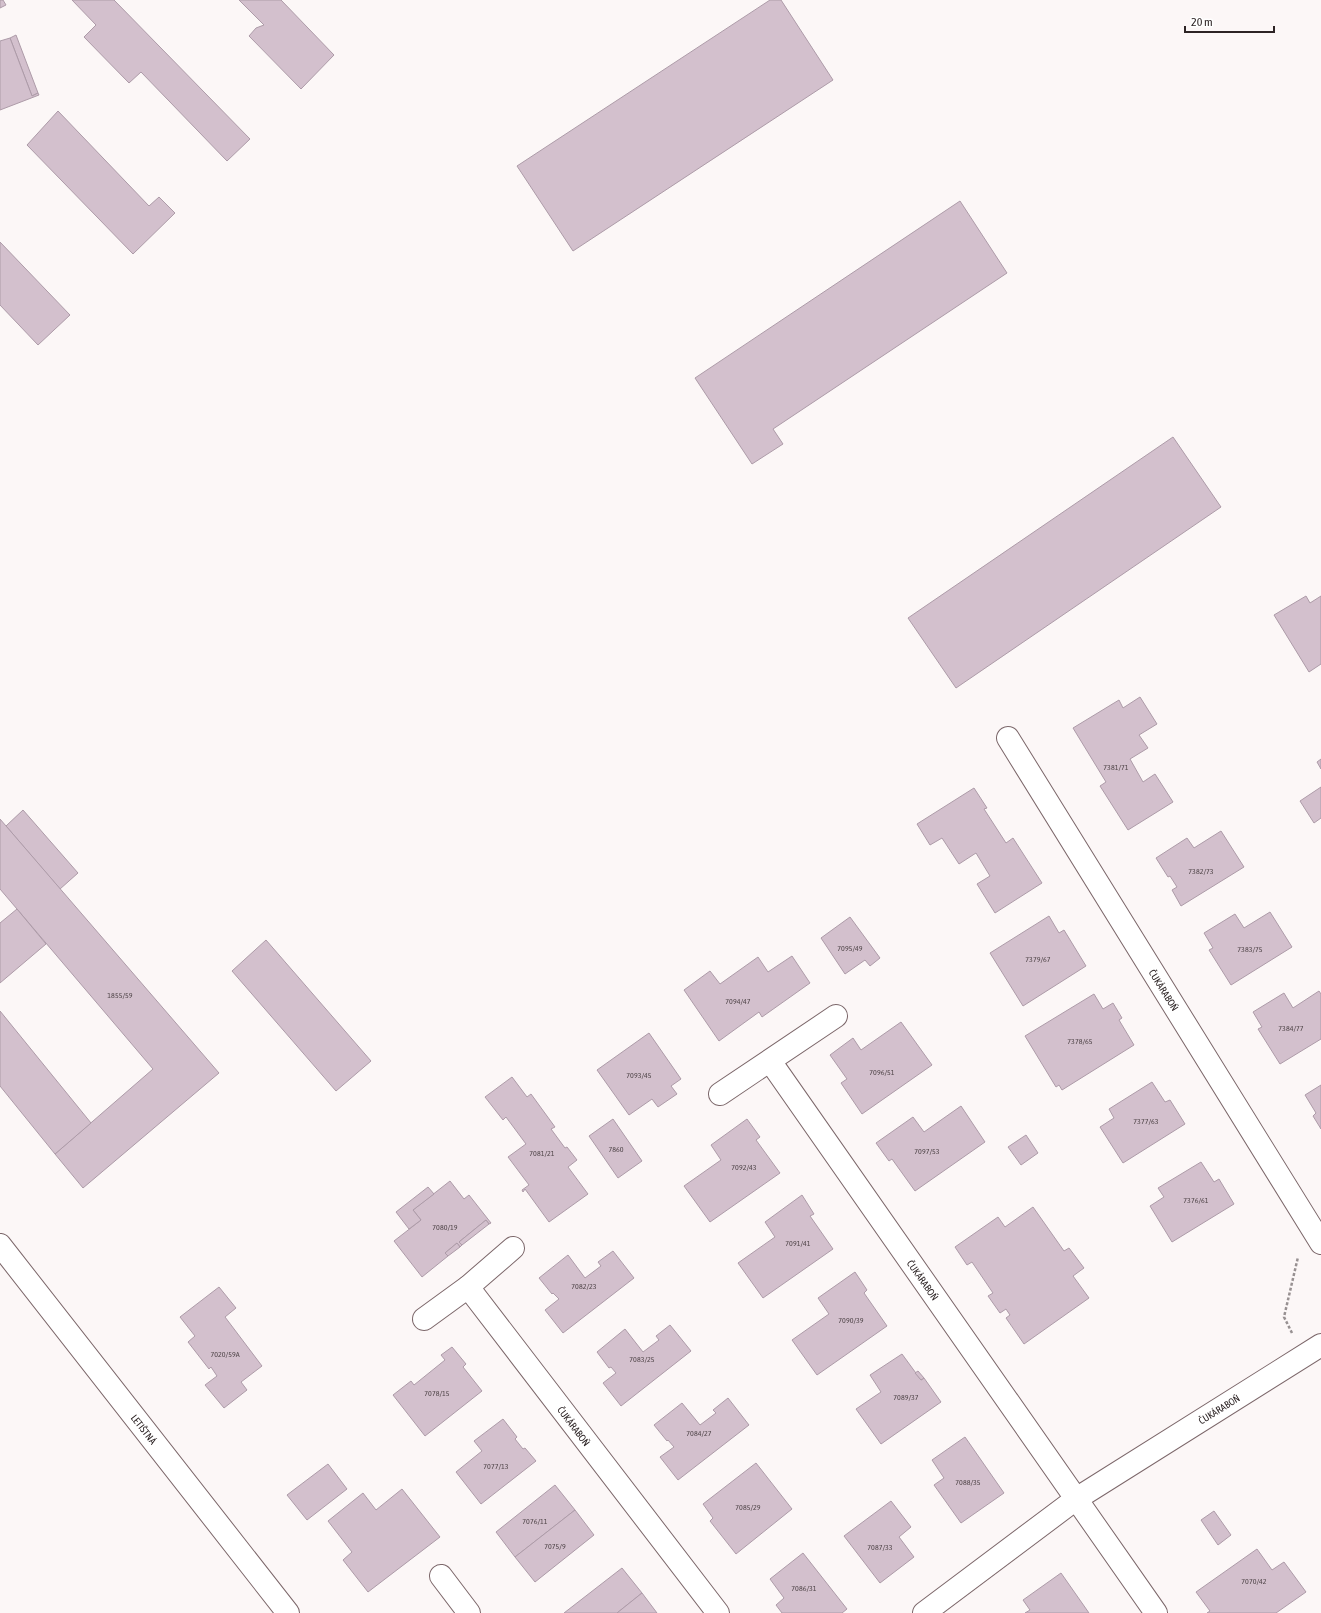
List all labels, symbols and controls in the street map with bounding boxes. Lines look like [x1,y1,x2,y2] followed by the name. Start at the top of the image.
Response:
[1185,8,1274,34] scale bar
[1191,15,1213,29] text: 20 m
[1103,763,1129,772] house number: 7381/71
[1188,867,1214,876] house number: 7382/73
[837,944,863,953] house number: 7095/49
[1237,945,1263,954] house number: 7383/75
[1025,955,1051,964] house number: 7379/67
[1147,968,1181,1013] street label: ČUKÁRABOŇ
[107,991,133,1000] house number: 1855/59
[725,997,751,1006] house number: 7094/47
[1278,1024,1304,1033] house number: 7384/77
[1067,1037,1093,1046] house number: 7378/65
[869,1068,895,1077] house number: 7096/51
[626,1071,652,1080] house number: 7093/45
[1133,1117,1159,1126] house number: 7377/63
[608,1145,624,1154] house number: 7860
[914,1147,940,1156] house number: 7097/53
[529,1149,555,1158] house number: 7081/21
[731,1163,757,1172] house number: 7092/43
[1183,1196,1209,1205] house number: 7376/61
[432,1223,458,1232] house number: 7080/19
[785,1239,811,1248] house number: 7091/41
[905,1258,941,1303] street label: ČUKÁRABOŇ
[571,1282,597,1291] house number: 7082/23
[838,1316,864,1325] house number: 7090/39
[210,1350,240,1359] house number: 7020/59A
[629,1355,655,1364] house number: 7083/25
[424,1389,450,1398] house number: 7078/15
[1197,1392,1242,1426] street label: ČUKÁRABOŇ
[893,1393,919,1402] house number: 7089/37
[555,1404,592,1448] street label: ČUKÁRABOŇ
[129,1412,159,1446] street label: LETIŠTNÁ
[686,1429,712,1438] house number: 7084/27
[483,1462,509,1471] house number: 7077/13
[955,1478,981,1487] house number: 7088/35
[735,1503,761,1512] house number: 7085/29
[522,1517,548,1526] house number: 7076/11
[544,1542,566,1551] house number: 7075/9
[867,1543,893,1552] house number: 7087/33
[1241,1577,1267,1586] house number: 7070/42
[791,1584,817,1593] house number: 7086/31

